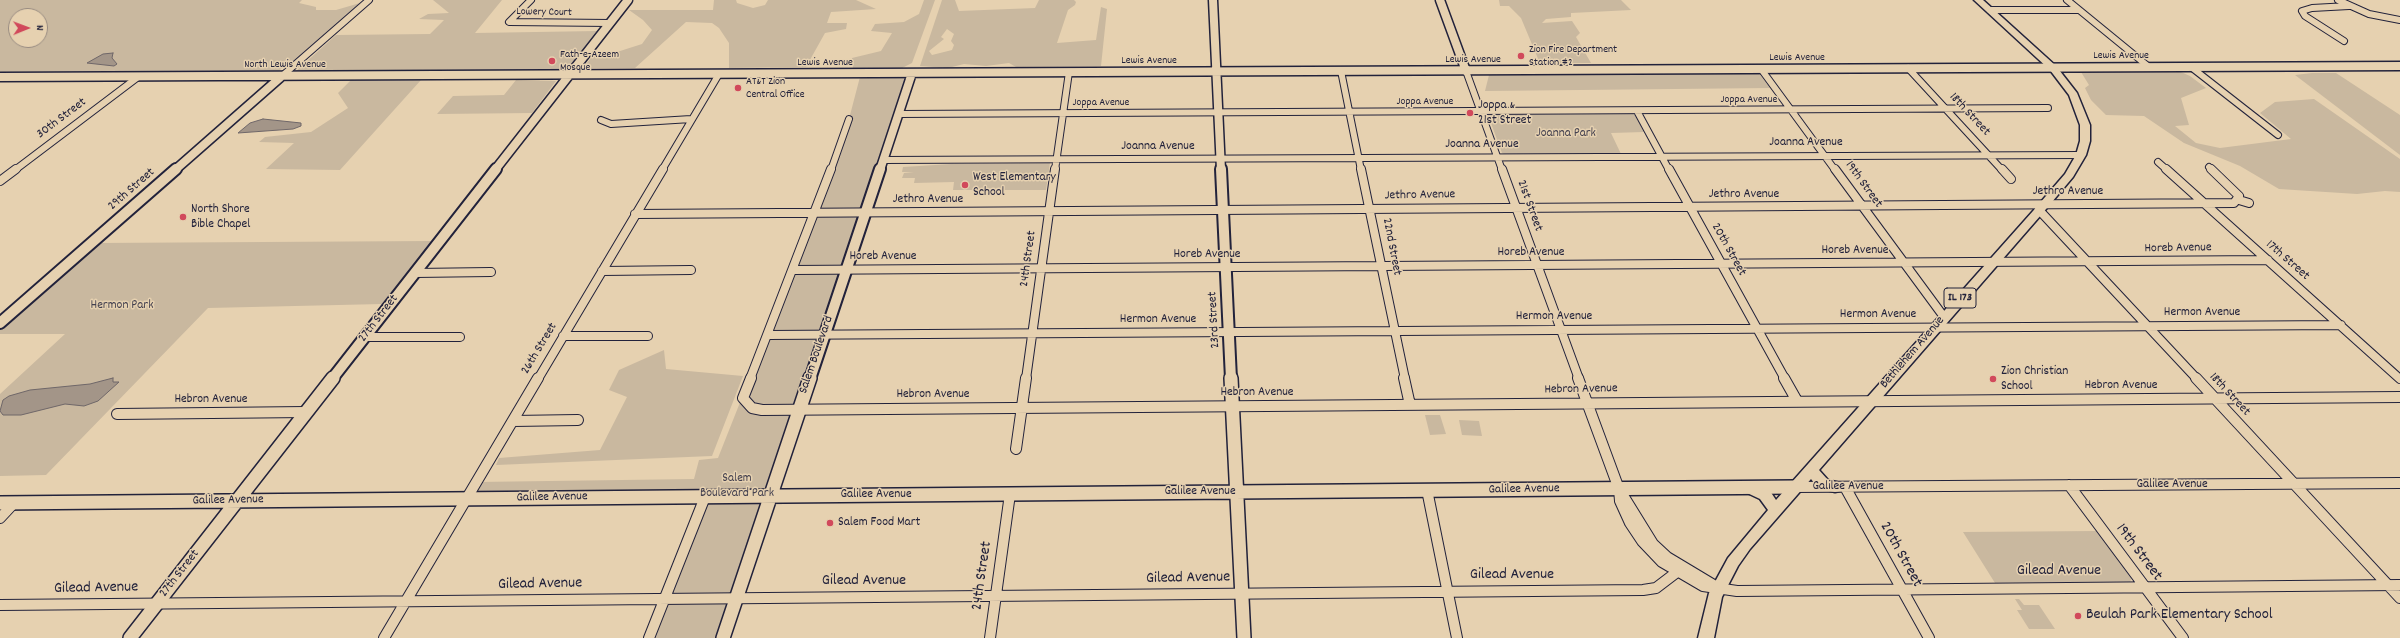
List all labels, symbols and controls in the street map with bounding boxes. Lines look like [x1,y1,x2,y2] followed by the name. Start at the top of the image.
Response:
[516,6,572,20] street label: Lowery Court
[8,8,48,48] north arrow
[31,25,47,31] text: N
[1529,43,1617,69] place label: Zion Fire Department Station #2
[560,48,619,74] place label: Fath-e-Azeem Mosque
[2093,49,2149,63] street label: Lewis Avenue
[1516,51,1526,61] marker: Zion Fire Department Station #2
[1769,51,1825,65] street label: Lewis Avenue
[1445,53,1501,67] street label: Lewis Avenue
[1121,54,1177,68] street label: Lewis Avenue
[547,56,557,66] marker: Fath-e-Azeem Mosque
[797,56,853,70] street label: Lewis Avenue
[244,58,326,72] street label: North Lewis Avenue
[746,75,805,101] place label: AT&T Zion Central Office
[733,83,743,93] marker: AT&T Zion Central Office
[1945,90,1993,140] street label: 18th Street
[1721,93,1777,107] street label: Joppa Avenue
[34,95,90,143] street label: 30th Street
[1397,95,1453,109] street label: Joppa Avenue
[1073,96,1129,110] street label: Joppa Avenue
[1478,98,1531,129] place label: Joppa & 21st Street
[1465,108,1475,118] marker: Joppa & 21st Street
[1536,126,1596,142] park label: Joanna Park
[1769,135,1843,151] street label: Joanna Avenue
[1445,137,1519,153] street label: Joanna Avenue
[1121,139,1195,155] street label: Joanna Avenue
[1841,159,1885,211] street label: 19th Street
[105,165,159,215] street label: 29th Street
[973,170,1056,201] place label: West Elementary School
[1513,178,1545,234] street label: 21st Street
[960,180,970,190] marker: West Elementary School
[2033,184,2103,200] street label: Jethro Avenue
[1709,187,1779,203] street label: Jethro Avenue
[1385,188,1455,204] street label: Jethro Avenue
[893,192,963,208] street label: Jethro Avenue
[191,202,250,233] place label: North Shore Bible Chapel
[178,212,188,222] marker: North Shore Bible Chapel
[1378,217,1404,277] street label: 22nd Street
[1707,221,1749,279] street label: 20th Street
[1017,230,1041,288] street label: 24th Street
[2262,238,2312,284] street label: 17th Street
[2144,241,2212,257] street label: Horeb Avenue
[1821,243,1889,259] street label: Horeb Avenue
[1497,245,1565,261] street label: Horeb Avenue
[1173,247,1241,263] street label: Horeb Avenue
[849,249,917,265] street label: Horeb Avenue
[1944,288,1976,308] road number: IL 173
[1206,291,1224,349] street label: 23rd Street
[356,292,402,346] street label: 27th Street
[90,298,154,314] park label: Hermon Park
[2164,305,2240,321] street label: Hermon Avenue
[1840,307,1916,323] street label: Hermon Avenue
[1516,309,1592,325] street label: Hermon Avenue
[1120,312,1196,328] street label: Hermon Avenue
[796,314,838,396] street label: Salem Boulevard
[1877,314,1949,392] street label: Bethlehem Avenue
[519,320,561,378] street label: 26th Street
[2001,364,2068,395] place label: Zion Christian School
[2205,370,2253,420] street label: 18th Street
[1988,374,1998,384] marker: Zion Christian School
[2084,378,2158,394] street label: Hebron Avenue
[1544,382,1618,398] street label: Hebron Avenue
[1220,385,1294,401] street label: Hebron Avenue
[896,387,970,403] street label: Hebron Avenue
[174,392,248,408] street label: Hebron Avenue
[700,471,774,502] park label: Salem Boulevard Park
[2136,477,2208,493] street label: Galilee Avenue
[1812,479,1884,495] street label: Galilee Avenue
[1488,482,1560,498] street label: Galilee Avenue
[1164,484,1236,500] street label: Galilee Avenue
[840,487,912,503] street label: Galilee Avenue
[516,490,588,506] street label: Galilee Avenue
[192,493,264,509] street label: Galilee Avenue
[838,515,920,531] place label: Salem Food Mart
[825,518,835,528] marker: Salem Food Mart
[1874,519,1926,591] street label: 20th Street
[2110,521,2166,585] street label: 19th Street
[969,540,997,612] street label: 24th Street
[157,547,203,601] street label: 27th Street
[2017,562,2101,582] street label: Gilead Avenue
[1470,566,1554,586] street label: Gilead Avenue
[1146,569,1230,589] street label: Gilead Avenue
[822,572,906,592] street label: Gilead Avenue
[498,575,582,595] street label: Gilead Avenue
[54,579,138,599] street label: Gilead Avenue
[2086,606,2273,626] place label: Beulah Park Elementary School
[2073,611,2083,621] marker: Beulah Park Elementary School

